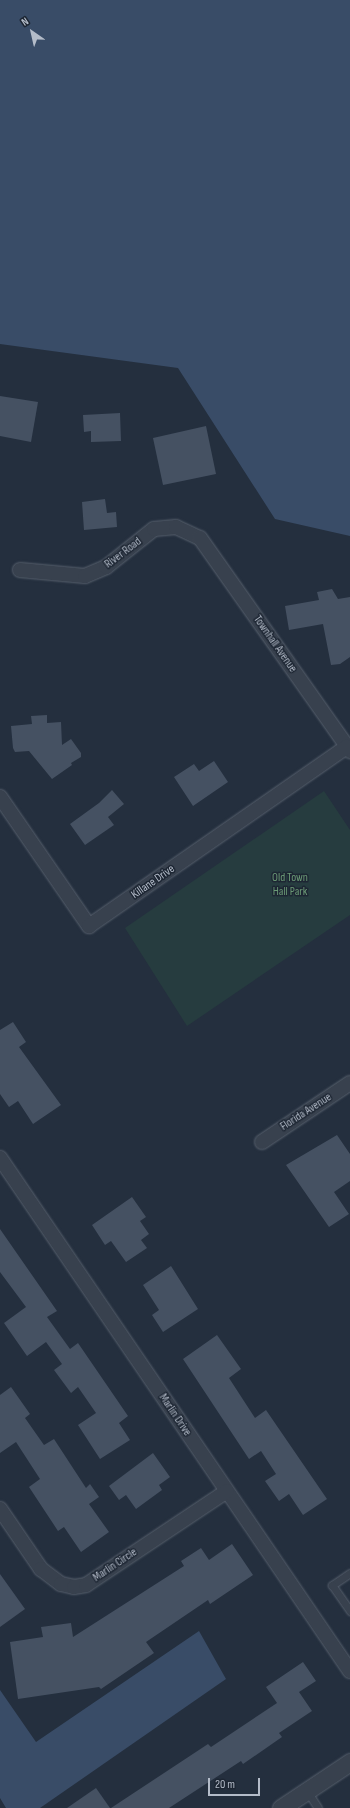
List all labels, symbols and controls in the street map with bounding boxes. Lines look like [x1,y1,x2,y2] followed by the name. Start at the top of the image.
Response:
[12,12,52,52] north arrow
[19,15,31,29] text: N
[102,534,144,572] street label: River Road
[250,613,300,675] street label: Townhall Avenue
[129,862,177,902] street label: Killane Drive
[272,871,308,899] park label: Old Town Hall Park
[278,1090,334,1134] street label: Florida Avenue
[156,1391,194,1439] street label: Marlin Drive
[90,1545,140,1585] street label: Marlin Circle
[210,1770,262,1796] scale bar
[215,1777,235,1792] text: 20 m

